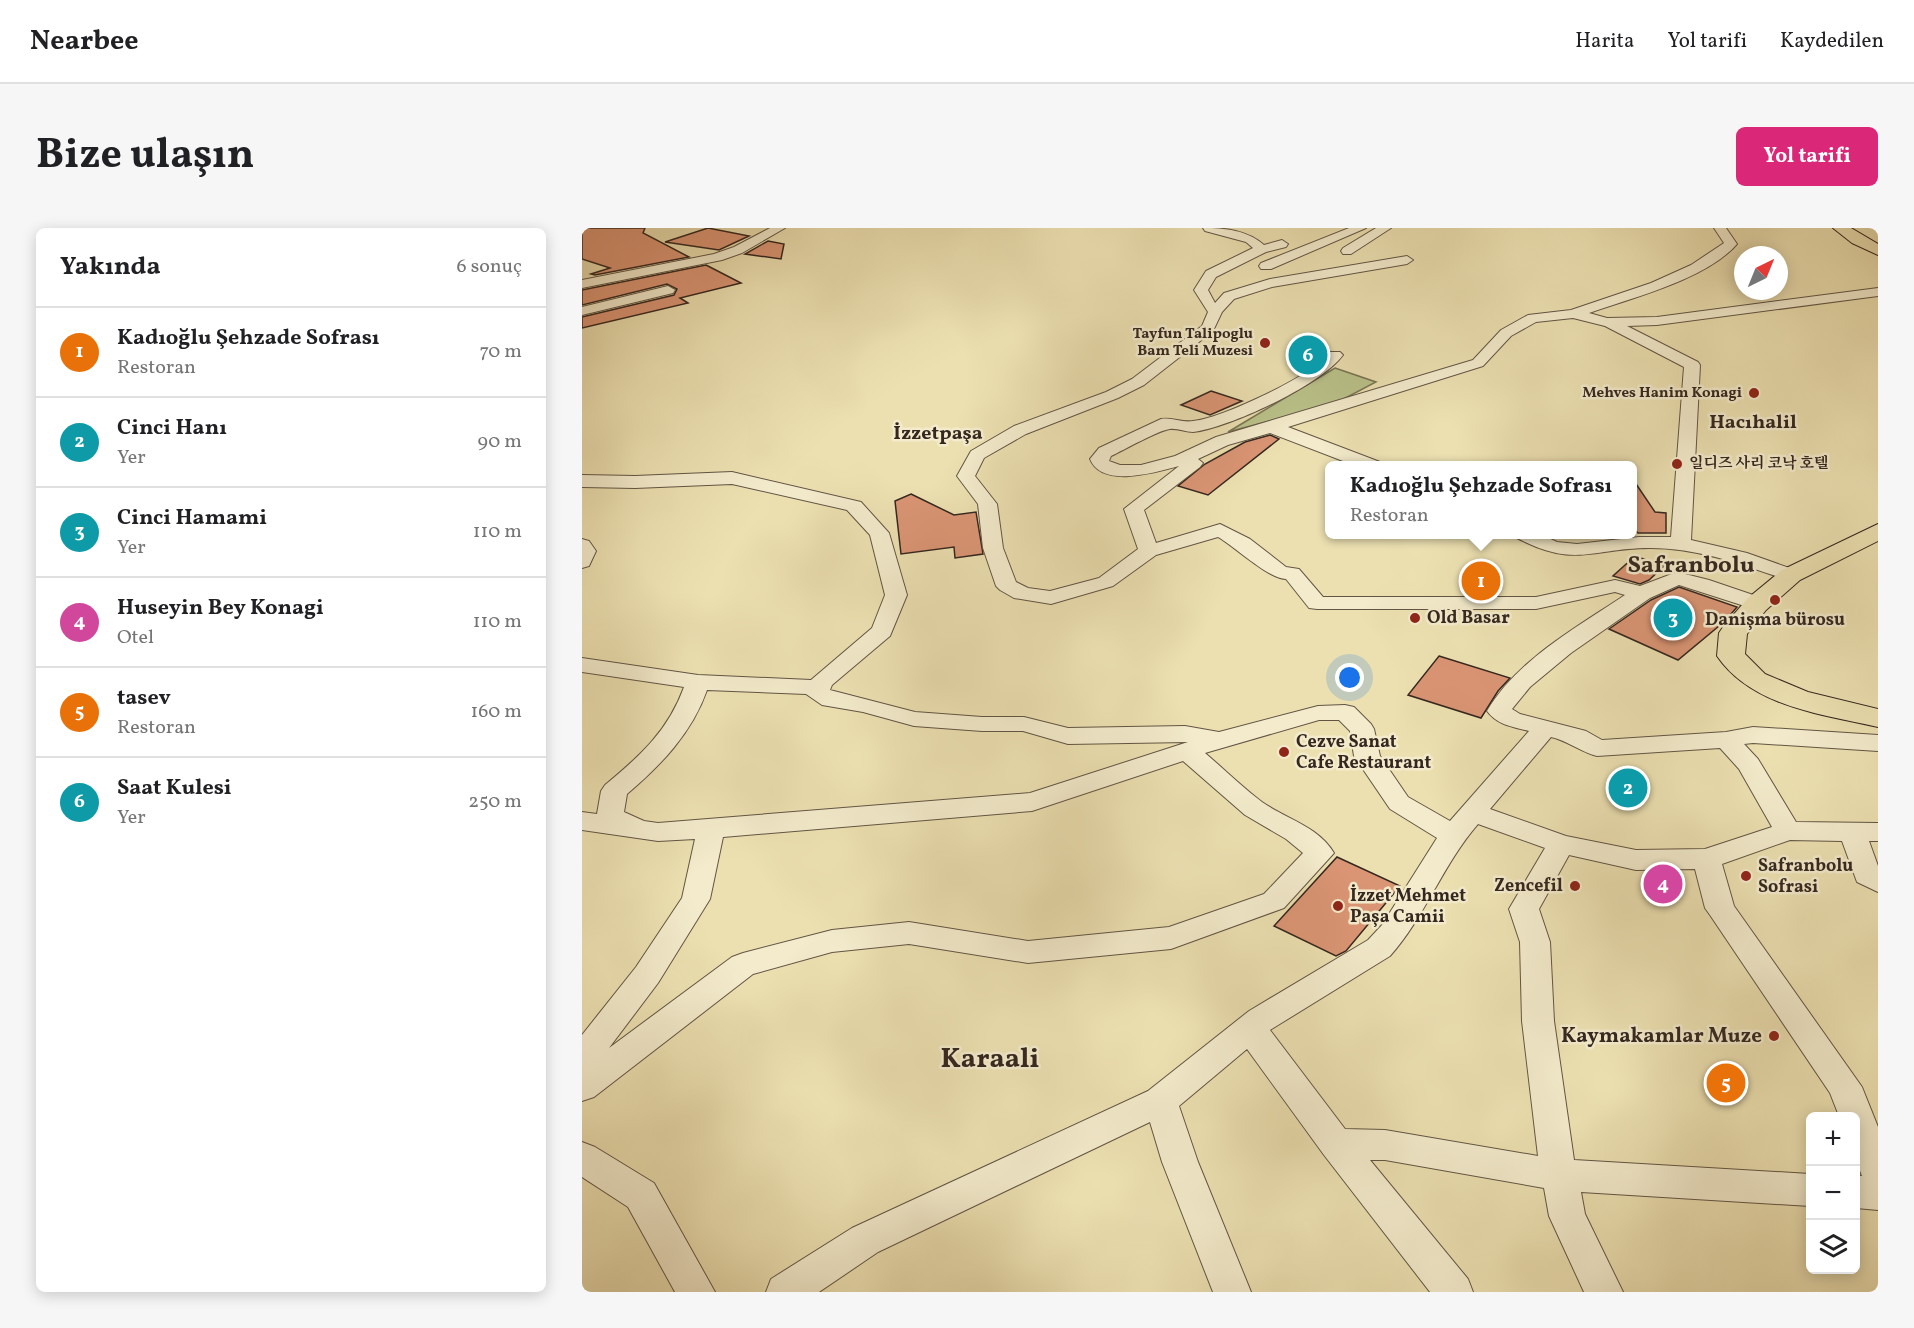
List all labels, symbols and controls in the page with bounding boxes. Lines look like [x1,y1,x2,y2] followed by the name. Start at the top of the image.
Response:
[30,22,139,61] text: Nearbee
[1575,27,1634,56] text: Harita
[1667,27,1747,56] text: Yol tarifi
[1780,27,1884,56] text: Kaydedilen
[36,127,255,186] text: Bize ulaşın
[1736,127,1878,186] button: Yol tarifi
[1734,246,1788,300] north arrow
[60,249,161,285] text: Yakında
[457,253,522,281] text: 6 sonuç
[117,323,380,354] text: Kadıoğlu Şehzade Sofrası
[1132,324,1253,362] place label: Tayfun Talipoglu Bam Teli Muzesi
[1288,332,1328,378] pin: 6
[1258,336,1272,350] marker: Tayfun Talipoglu Bam Teli Muzesi
[75,338,84,366] text: 1
[479,338,522,366] text: 70 m
[117,354,196,382] text: Restoran
[1582,383,1742,404] place label: Mehves Hanim Konagi
[1747,386,1761,400] marker: Mehves Hanim Konagi
[1709,409,1797,437] district label: Hacıhalil
[117,413,227,444] text: Cinci Hanı
[893,420,983,448] district label: İzzetpaşa
[74,428,85,456] text: 2
[478,428,522,456] text: 90 m
[117,444,146,472] text: Yer
[1689,454,1828,475] place label: 일디즈 사리 코낙 호텔
[1670,457,1684,471] marker: 일디즈 사리 코낙 호텔
[1325,461,1637,539] popup
[1350,471,1612,502] text: Kadıoğlu Şehzade Sofrası
[1350,502,1429,530] text: Restoran
[117,503,267,534] text: Cinci Hamami
[74,518,85,546] text: 3
[473,518,522,546] text: 110 m
[117,534,146,562] text: Yer
[1627,549,1755,583] district label: Safranbolu
[1462,558,1500,604] pin: 1
[117,593,324,624] text: Huseyin Bey Konagi
[1768,593,1782,607] marker: Danişma bürosu
[1654,596,1692,640] pin: 3
[1427,606,1510,631] place label: Old Basar
[73,608,86,636] text: 4
[473,608,522,636] text: 110 m
[1705,608,1845,633] place label: Danişma bürosu
[1408,611,1422,625] marker: Old Basar
[117,624,154,652] text: Otel
[1335,663,1364,692] your location
[117,683,171,714] text: tasev
[75,698,84,726] text: 5
[470,698,522,726] text: 160 m
[117,714,196,742] text: Restoran
[1296,730,1431,776] place label: Cezve Sanat Cafe Restaurant
[1277,745,1291,759] marker: Cezve Sanat Cafe Restaurant
[1608,766,1648,810] pin: 2
[117,773,231,804] text: Saat Kulesi
[74,788,85,816] text: 6
[468,788,522,816] text: 250 m
[117,804,146,832] text: Yer
[1758,854,1853,900] place label: Safranbolu Sofrasi
[1644,862,1682,906] pin: 4
[1739,869,1753,883] marker: Safranbolu Sofrasi
[1494,874,1563,899] place label: Zencefil
[1568,879,1582,893] marker: Zencefil
[1350,884,1466,930] place label: İzzet Mehmet Paşa Camii
[1331,899,1345,913] marker: İzzet Mehmet Paşa Camii
[1561,1022,1762,1051] place label: Kaymakamlar Muze
[1767,1029,1781,1043] marker: Kaymakamlar Muze
[941,1040,1039,1079] district label: Karaali
[1706,1060,1746,1106] pin: 5
[1806,1112,1860,1274] map controls
[1806,1112,1860,1166] button: +
[1806,1166,1860,1220] button: −
[1806,1220,1860,1274] button: layers

